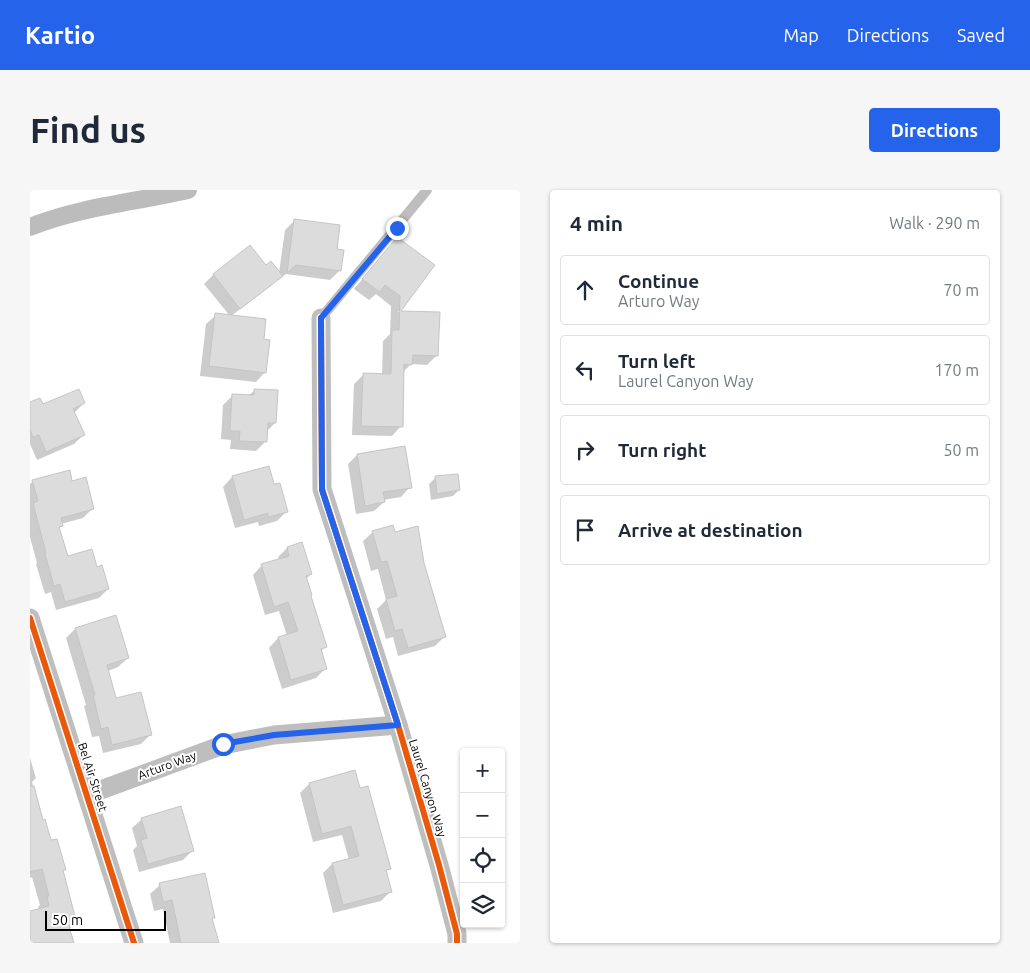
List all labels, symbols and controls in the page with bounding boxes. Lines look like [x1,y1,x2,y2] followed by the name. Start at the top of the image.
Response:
[25,22,95,49] text: Kartio
[783,25,819,45] text: Map
[847,25,929,45] text: Directions
[957,25,1005,45] text: Saved
[869,108,1000,152] button: Directions
[30,110,146,150] text: Find us
[570,211,623,235] text: 4 min
[889,214,980,232] text: Walk · 290 m
[386,217,409,240] route end
[618,270,699,292] text: Continue
[571,276,599,304] icon: ahead
[943,281,979,299] text: 70 m
[618,292,699,310] text: Arturo Way
[618,350,696,372] text: Turn left
[571,356,599,384] icon: left
[934,361,979,379] text: 170 m
[618,372,754,390] text: Laurel Canyon Way
[571,436,599,464] icon: right
[618,439,706,461] text: Turn right
[943,441,979,459] text: 50 m
[571,516,599,544] icon: arrive
[618,519,803,541] text: Arrive at destination
[212,733,235,756] route start
[407,737,449,839] street label: Laurel Canyon Way
[76,741,110,813] street label: Bel Air Street
[136,748,198,782] street label: Arturo Way
[460,748,505,928] map controls
[460,748,505,793] button: +
[460,793,505,838] button: −
[460,838,505,883] button: locate
[460,883,505,928] button: layers
[45,908,166,931] scale bar
[52,912,83,928] text: 50 m

